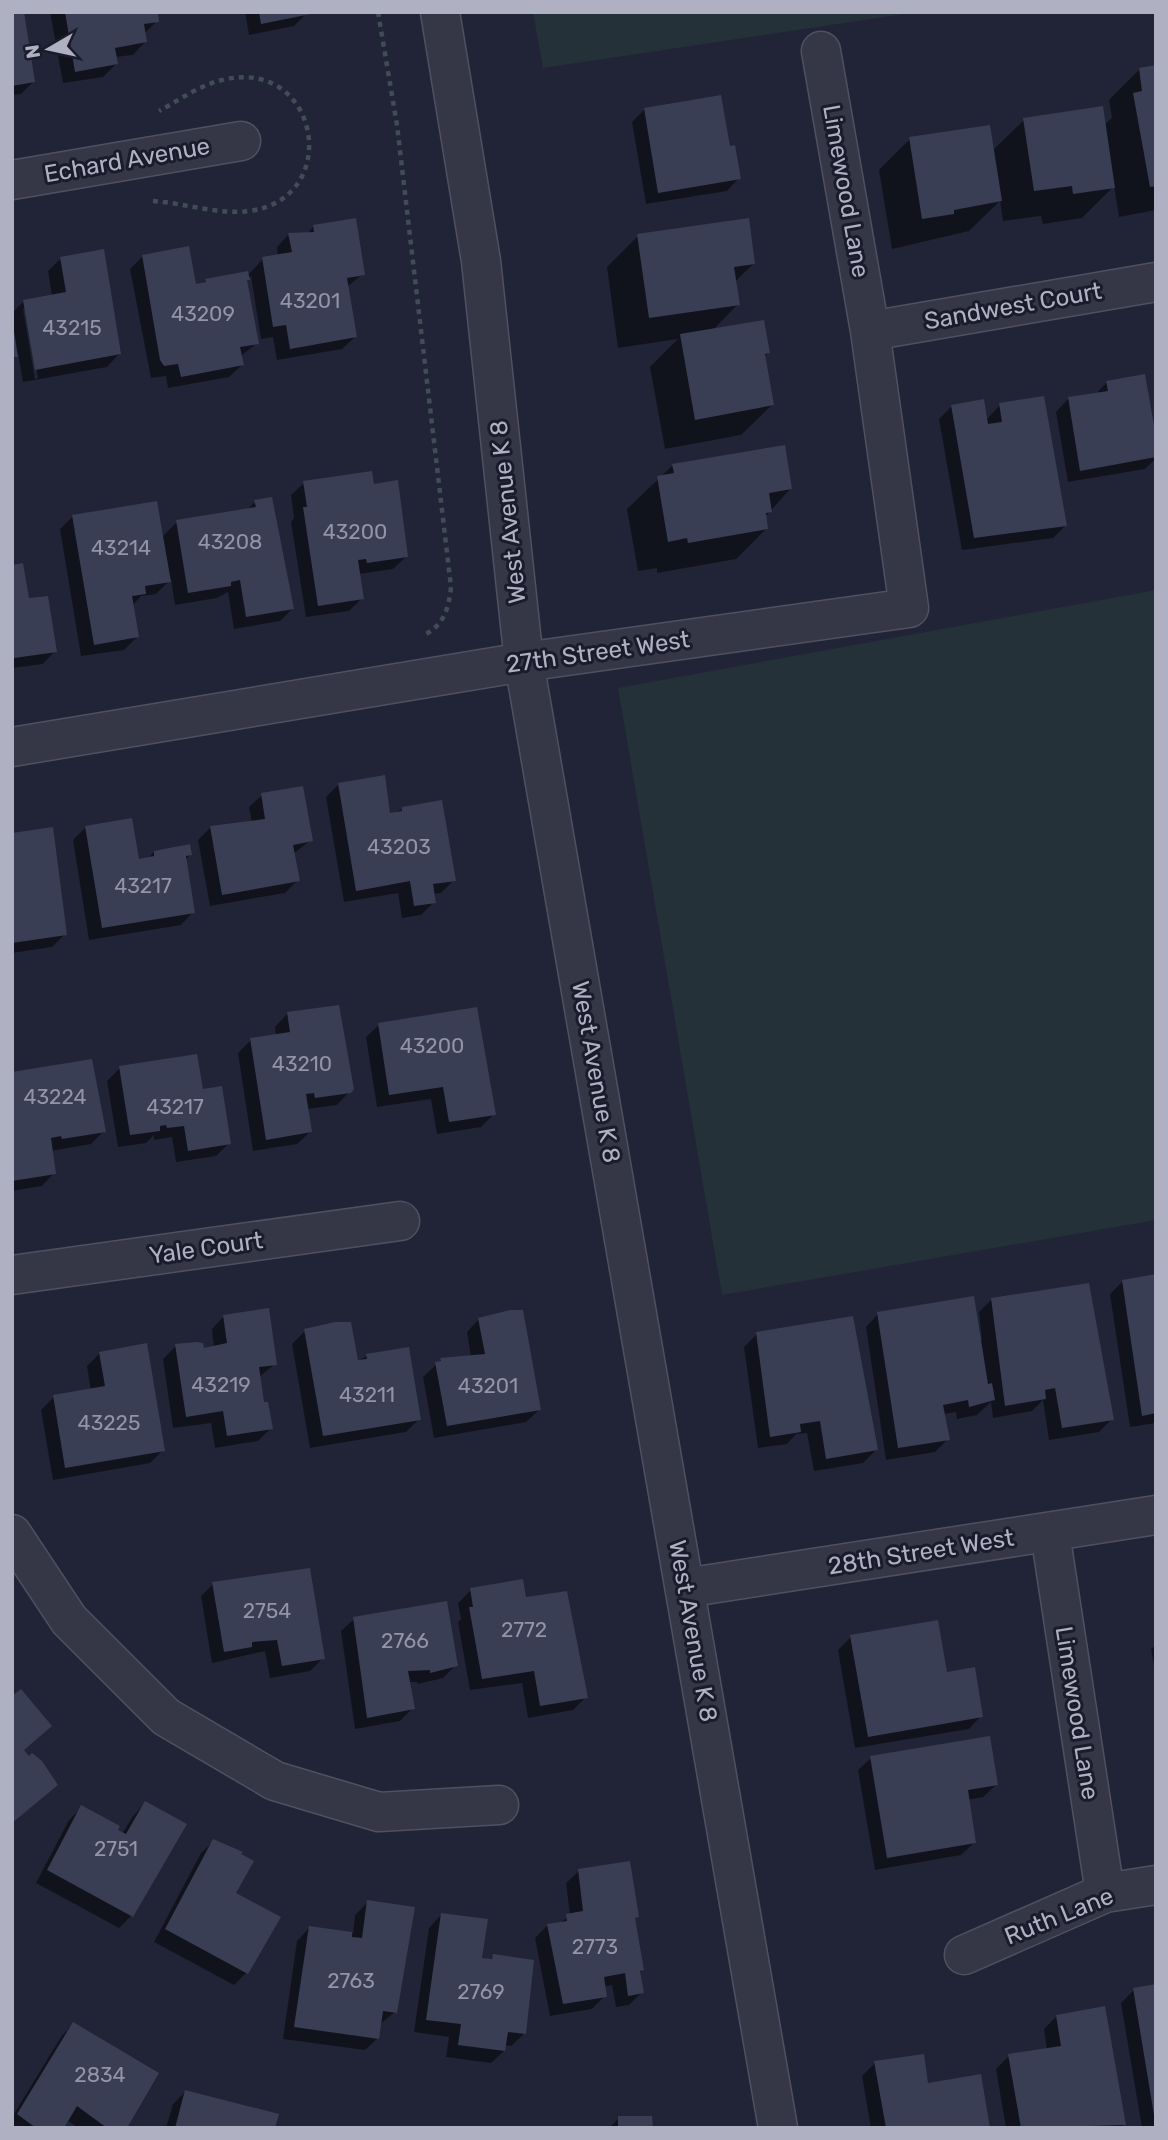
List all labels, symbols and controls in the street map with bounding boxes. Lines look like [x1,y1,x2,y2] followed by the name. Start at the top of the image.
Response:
[14,14,84,84] north arrow
[20,43,45,60] text: N
[817,102,875,280] street label: Limewood Lane
[42,132,212,188] street label: Echard Avenue
[922,277,1104,335] street label: Sandwest Court
[280,288,340,313] house number: 43201
[171,301,235,326] house number: 43209
[42,315,102,340] house number: 43215
[484,419,532,605] street label: West Avenue K 8
[323,519,387,544] house number: 43200
[198,529,262,554] house number: 43208
[91,535,151,560] house number: 43214
[504,625,692,679] street label: 27th Street West
[367,834,431,859] house number: 43203
[114,873,172,898] house number: 43217
[566,979,626,1165] street label: West Avenue K 8
[400,1033,464,1058] house number: 43200
[272,1051,332,1076] house number: 43210
[23,1084,87,1109] house number: 43224
[146,1094,204,1119] house number: 43217
[147,1226,265,1270] street label: Yale Court
[191,1372,251,1397] house number: 43219
[458,1373,518,1398] house number: 43201
[339,1382,395,1407] house number: 43211
[78,1410,140,1435] house number: 43225
[826,1523,1016,1581] street label: 28th Street West
[663,1538,723,1724] street label: West Avenue K 8
[243,1598,291,1623] house number: 2754
[501,1617,547,1642] house number: 2772
[1049,1624,1105,1802] street label: Limewood Lane
[381,1628,429,1653] house number: 2766
[94,1836,138,1861] house number: 2751
[1001,1882,1117,1950] street label: Ruth Lane
[572,1934,618,1959] house number: 2773
[327,1968,375,1993] house number: 2763
[457,1979,505,2004] house number: 2769
[74,2062,126,2087] house number: 2834

